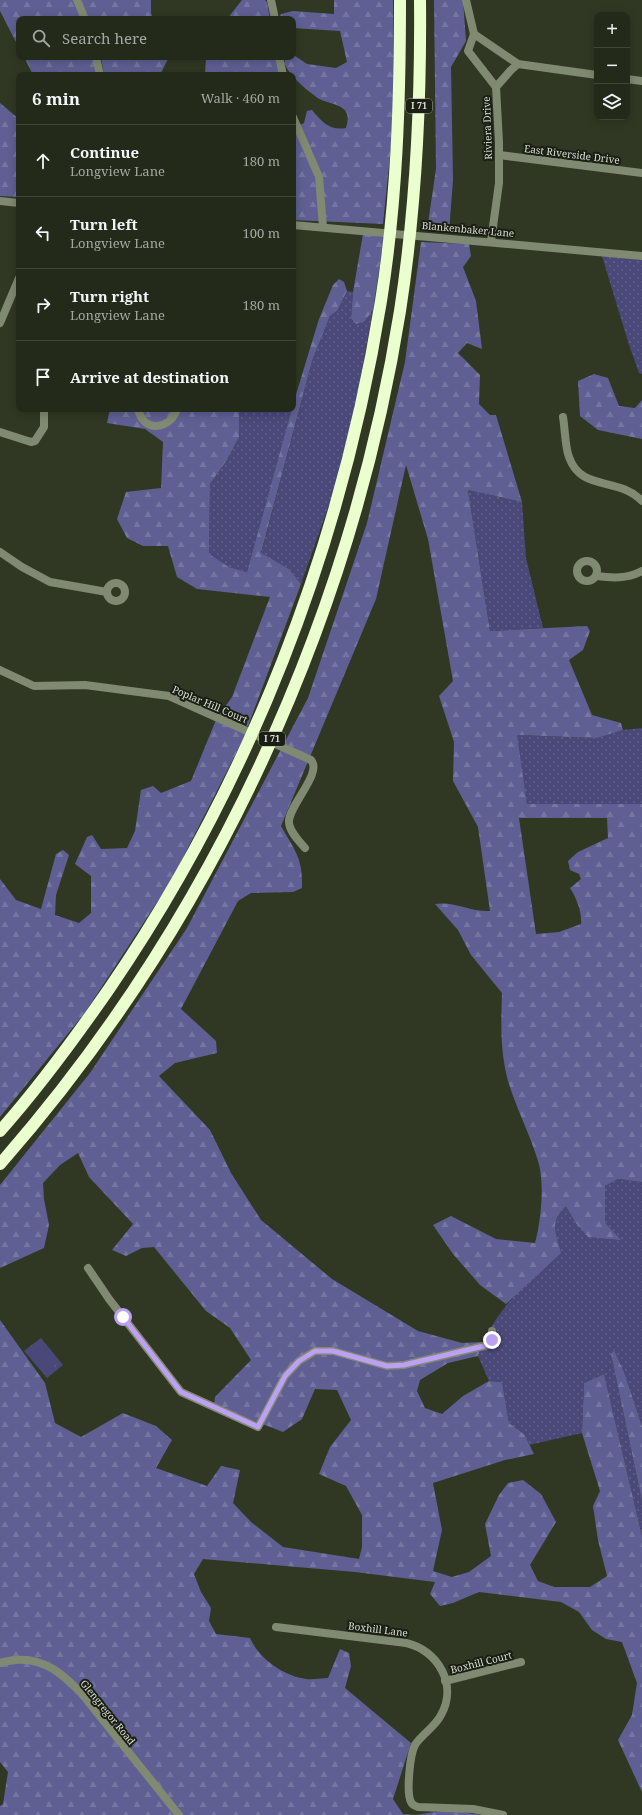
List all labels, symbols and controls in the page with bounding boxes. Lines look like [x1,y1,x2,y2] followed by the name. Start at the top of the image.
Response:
[594,12,630,120] map controls
[594,12,630,48] button: +
[16,16,296,60] search box
[30,27,52,49] icon: search
[62,28,147,48] text: Search here
[594,48,630,84] button: −
[594,84,630,120] button: layers
[32,87,80,110] text: 6 min
[201,89,280,107] text: Walk · 460 m
[479,96,495,160] street label: Riviera Drive
[406,99,432,113] road number: I 71
[523,141,621,167] street label: East Riverside Drive
[70,142,139,162] text: Continue
[32,150,54,172] icon: ahead
[243,152,280,170] text: 180 m
[70,162,165,180] text: Longview Lane
[70,214,138,234] text: Turn left
[421,218,515,240] street label: Blankenbaker Lane
[32,222,54,244] icon: left
[243,224,280,242] text: 100 m
[70,234,165,252] text: Longview Lane
[70,286,149,306] text: Turn right
[32,294,54,316] icon: right
[243,296,280,314] text: 180 m
[70,306,165,324] text: Longview Lane
[32,366,54,388] icon: arrive
[70,367,229,387] text: Arrive at destination
[170,682,250,726] street label: Poplar Hill Court
[259,732,285,746] road number: I 71
[114,1308,132,1326] route start
[483,1331,501,1349] route end
[347,1618,409,1640] street label: Boxhill Lane
[449,1647,514,1676] street label: Boxhill Court
[77,1676,139,1748] street label: Glengregor Road

